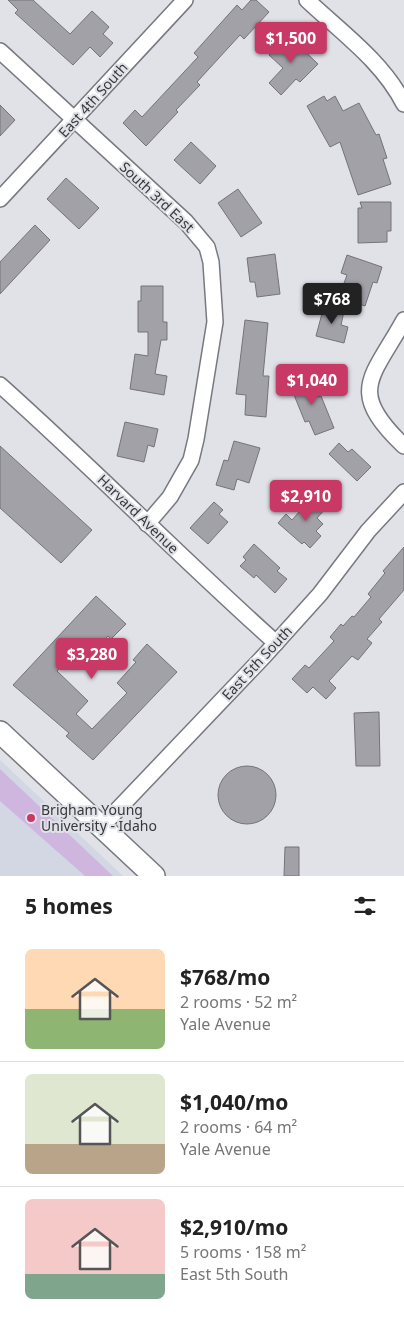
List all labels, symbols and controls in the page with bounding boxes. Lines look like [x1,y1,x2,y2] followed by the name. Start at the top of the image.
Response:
[250,22,332,64] pin: $1,500
[266,27,316,49] text: $1,500
[54,58,131,141] street label: East 4th South
[116,157,199,236] street label: South 3rd East
[302,282,362,325] pin: $768
[314,288,350,310] text: $768
[271,364,353,406] pin: $1,040
[287,369,337,391] text: $1,040
[94,470,183,557] street label: Harvard Avenue
[265,480,347,522] pin: $2,910
[281,485,331,507] text: $2,910
[217,621,296,704] street label: East 5th South
[51,638,133,680] pin: $3,280
[67,643,117,665] text: $3,280
[41,800,157,835] place label: Brigham Young University - Idaho
[25,812,37,824] marker: Brigham Young University - Idaho
[25,892,113,920] text: 5 homes
[351,892,379,920] icon: filters
[180,963,270,991] text: $768/mo
[65,969,125,1029] icon: home
[180,991,297,1013] text: 2 rooms · 52 m²
[180,1013,271,1035] text: Yale Avenue
[180,1088,288,1116] text: $1,040/mo
[65,1094,125,1154] icon: home
[180,1116,297,1138] text: 2 rooms · 64 m²
[180,1138,271,1160] text: Yale Avenue
[180,1213,288,1241] text: $2,910/mo
[65,1219,125,1279] icon: home
[180,1241,306,1263] text: 5 rooms · 158 m²
[180,1263,288,1285] text: East 5th South

